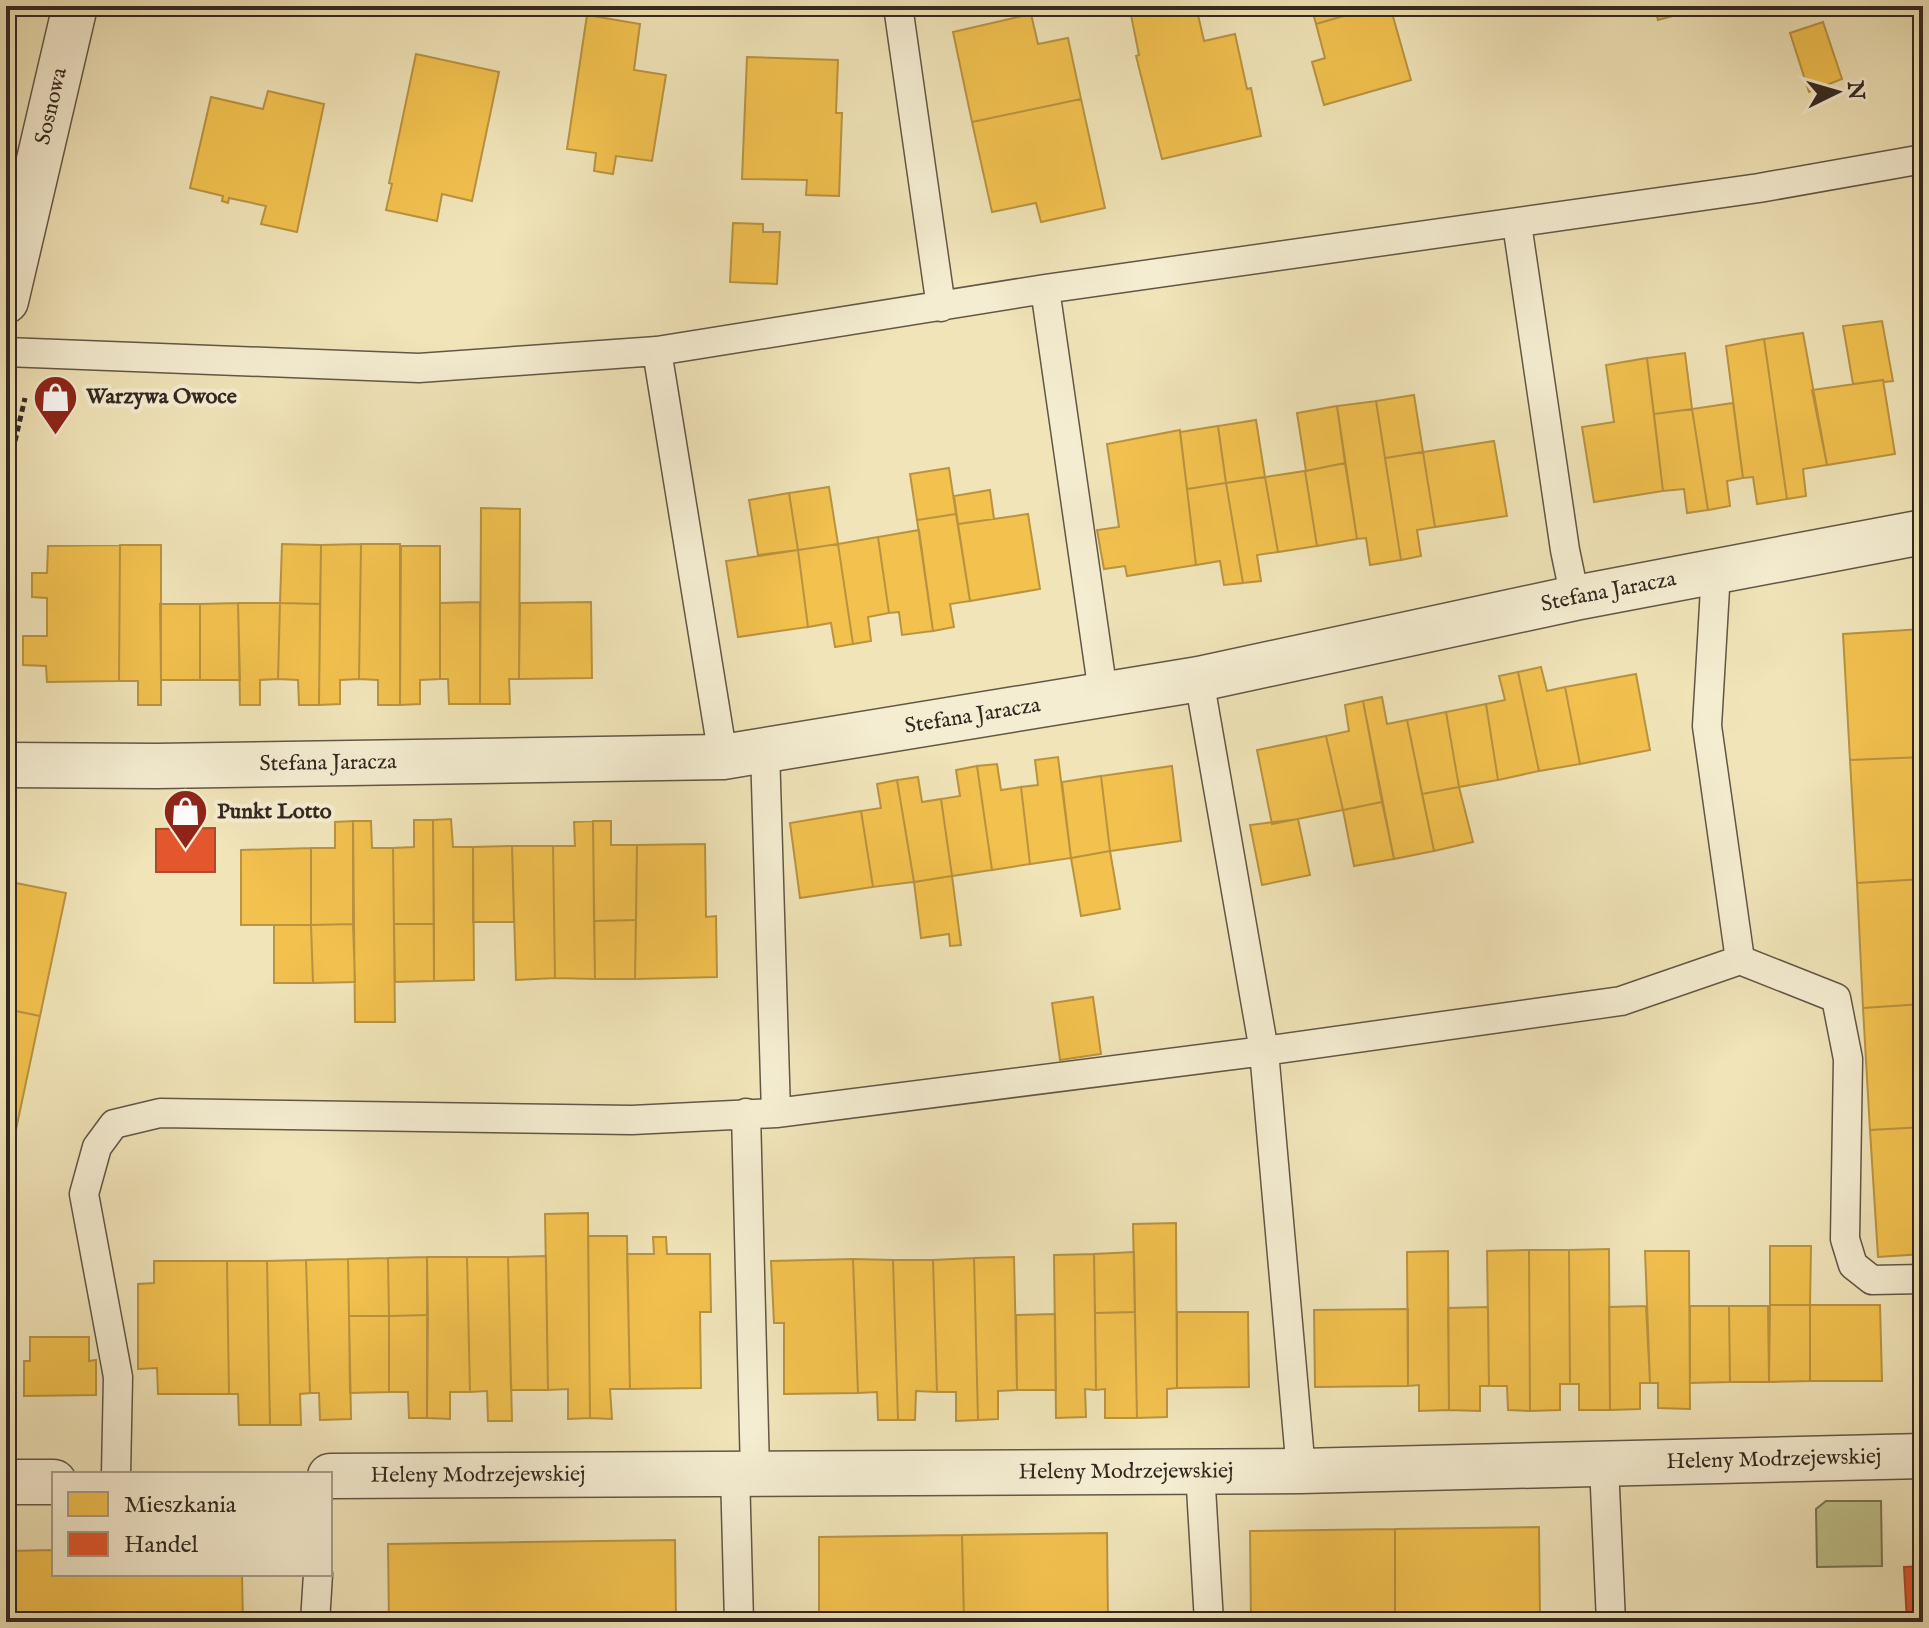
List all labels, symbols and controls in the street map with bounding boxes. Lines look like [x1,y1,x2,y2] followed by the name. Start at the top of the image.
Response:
[1797,52,1877,132] north arrow
[29,65,74,148] street label: Sosnowa
[1840,79,1870,101] text: N
[31,373,79,436] shop icon: Warzywa Owoce
[85,383,237,411] place label: Warzywa Owoce
[1538,565,1679,619] street label: Stefana Jaracza
[903,691,1043,741] street label: Stefana Jaracza
[259,748,397,778] street label: Stefana Jaracza
[162,788,210,851] shop icon: Punkt Lotto
[217,798,332,826] place label: Punkt Lotto
[1666,1443,1882,1476] street label: Heleny Modrzejewskiej
[1019,1457,1233,1486] street label: Heleny Modrzejewskiej
[371,1461,585,1490] street label: Heleny Modrzejewskiej
[52,1472,332,1576] legend
[124,1490,237,1521] text: Mieszkania
[124,1530,199,1561] text: Handel

